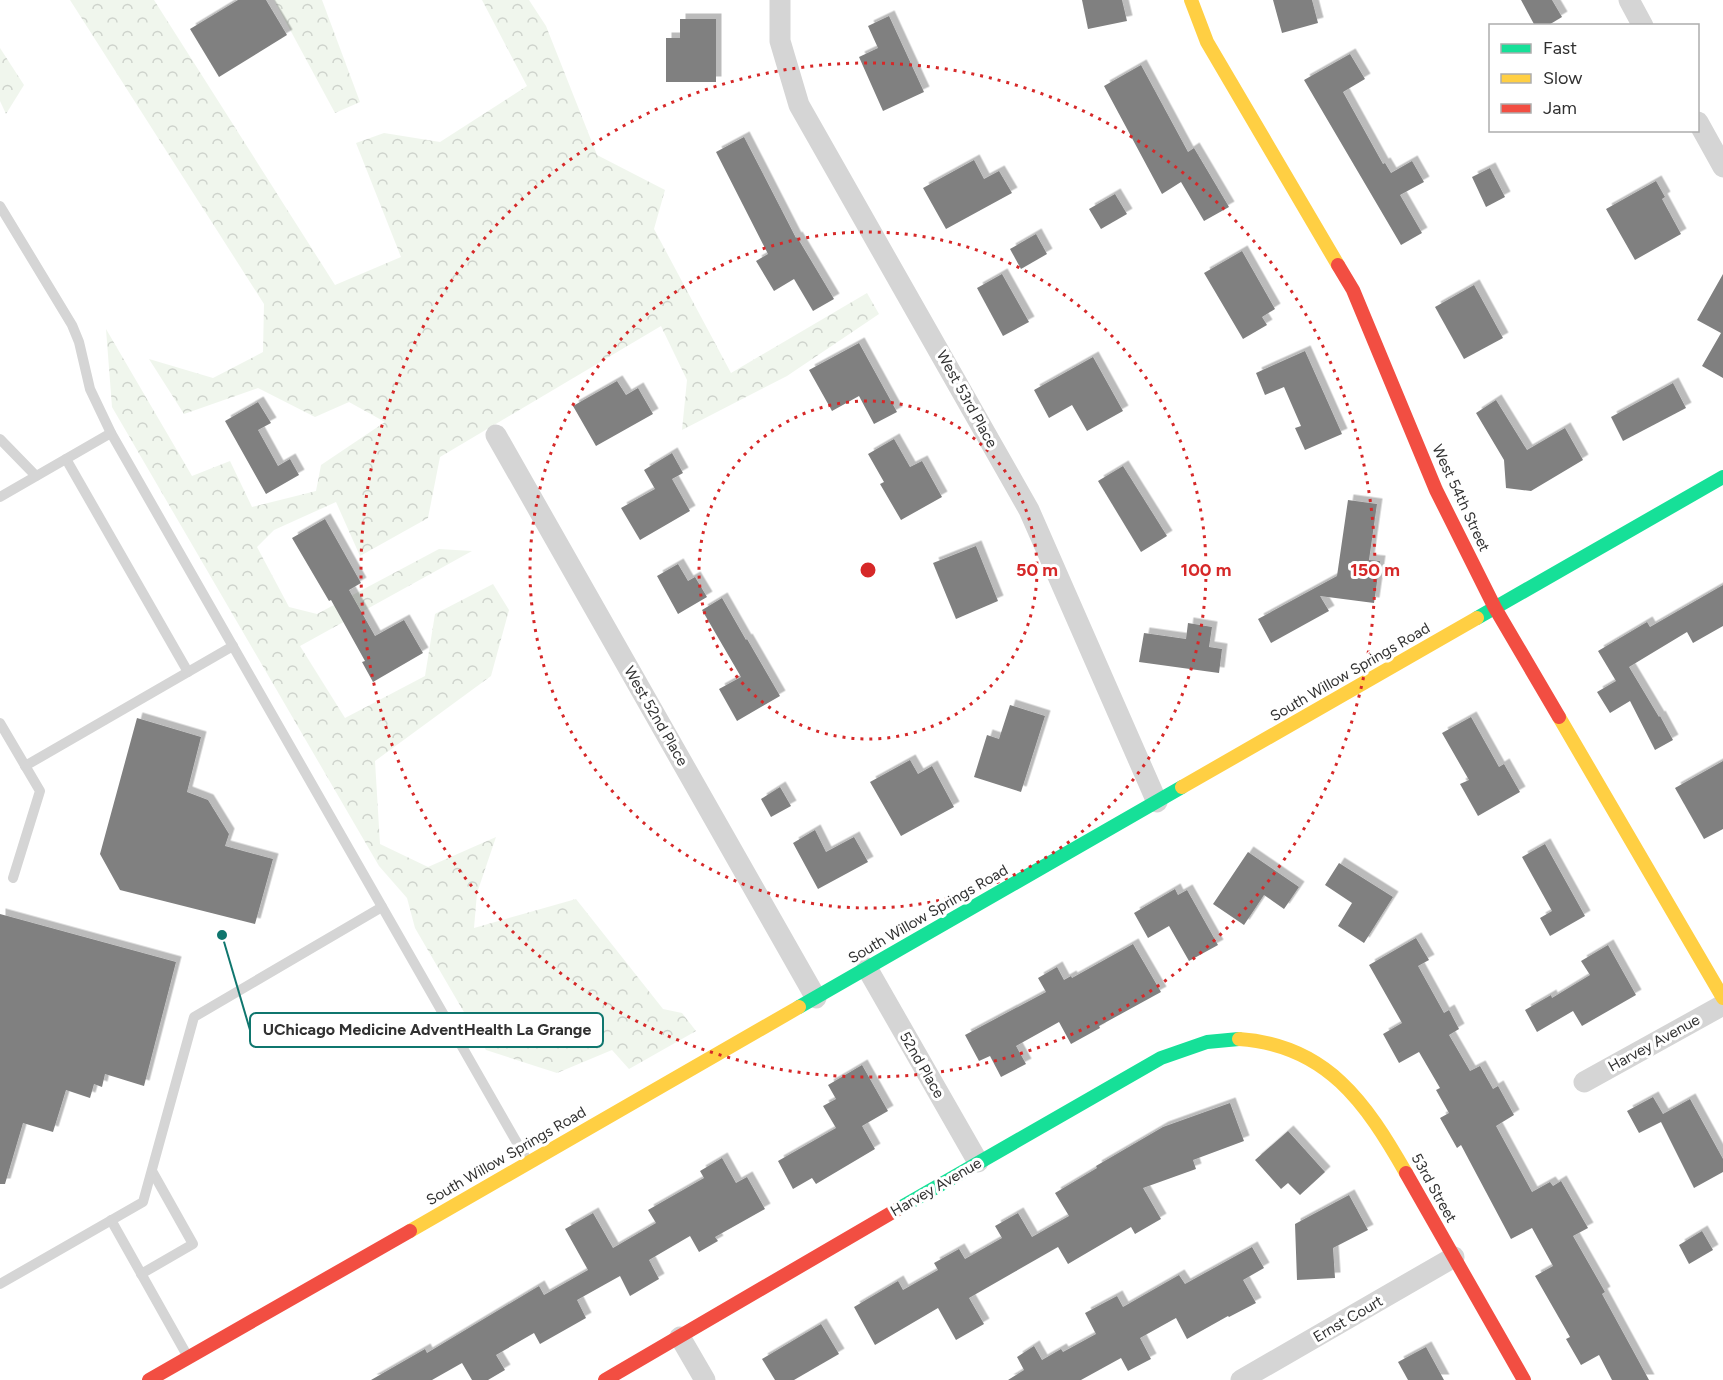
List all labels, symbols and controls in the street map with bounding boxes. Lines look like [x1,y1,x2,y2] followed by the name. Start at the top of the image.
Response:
[1489,24,1699,132] legend
[1543,37,1577,59] text: Fast
[1543,67,1582,89] text: Slow
[1543,97,1577,119] text: Jam
[933,347,1001,451] street label: West 53rd Place
[1428,442,1494,555] street label: West 54th Street
[1016,559,1058,581] text: 50 m
[1181,559,1231,581] text: 100 m
[1350,559,1400,581] text: 150 m
[858,560,878,580] centre of rings
[1267,619,1433,725] street label: South Willow Springs Road
[620,663,692,769] street label: West 52nd Place
[845,861,1011,967] street label: South Willow Springs Road
[1605,1010,1703,1076] street label: Harvey Avenue
[250,1013,603,1047] callout: UChicago Medicine AdventHealth La Grange
[263,1020,591,1039] text: UChicago Medicine AdventHealth La Grange
[896,1029,948,1101] street label: 52nd Place
[423,1103,589,1209] street label: South Willow Springs Road
[1408,1150,1461,1226] street label: 53rd Street
[887,1154,985,1220] street label: Harvey Avenue
[1310,1292,1386,1346] street label: Ernst Court

